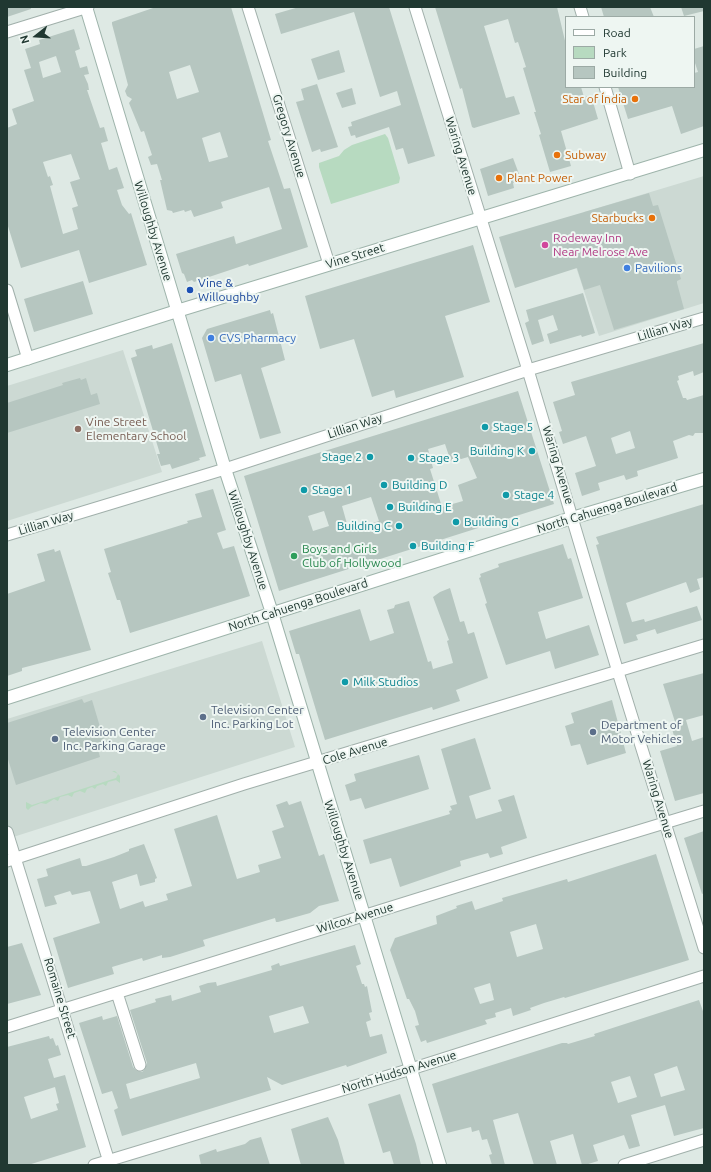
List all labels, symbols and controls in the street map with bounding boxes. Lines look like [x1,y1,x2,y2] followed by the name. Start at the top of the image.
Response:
[16,16,56,56] north arrow
[565,16,695,88] legend
[603,26,631,39] text: Road
[18,34,31,45] text: N
[603,46,627,59] text: Park
[603,66,647,79] text: Building
[269,92,309,180] street label: Gregory Avenue
[562,92,627,106] place label: Star of Índia
[630,94,640,104] marker: Star of Índia
[442,115,480,197] street label: Waring Avenue
[565,148,606,162] place label: Subway
[552,150,562,160] marker: Subway
[507,171,572,185] place label: Plant Power
[494,173,504,183] marker: Plant Power
[131,179,175,283] street label: Willoughby Avenue
[592,211,644,225] place label: Starbucks
[647,213,657,223] marker: Starbucks
[553,231,648,259] place label: Rodeway Inn Near Melrose Ave
[324,240,386,272] street label: Vine Street
[540,240,550,250] marker: Rodeway Inn Near Melrose Ave
[635,261,682,275] place label: Pavilions
[622,263,632,273] marker: Pavilions
[198,276,259,304] place label: Vine & Willoughby
[185,285,195,295] marker: Vine & Willoughby
[636,314,694,344] street label: Lillian Way
[219,331,296,345] place label: CVS Pharmacy
[206,333,216,343] marker: CVS Pharmacy
[326,410,384,442] street label: Lillian Way
[86,415,186,443] place label: Vine Street Elementary School
[493,420,533,434] place label: Stage 5
[480,422,490,432] marker: Stage 5
[73,424,83,434] marker: Vine Street Elementary School
[539,424,577,506] street label: Waring Avenue
[470,444,524,458] place label: Building K
[527,446,537,456] marker: Building K
[322,450,362,464] place label: Stage 2
[419,451,459,465] place label: Stage 3
[365,452,375,462] marker: Stage 2
[406,453,416,463] marker: Stage 3
[392,478,447,492] place label: Building D
[379,480,389,490] marker: Building D
[535,480,679,536] street label: North Cahuenga Boulevard
[312,483,352,497] place label: Stage 1
[299,485,309,495] marker: Stage 1
[225,488,271,592] street label: Willoughby Avenue
[514,488,554,502] place label: Stage 4
[501,490,511,500] marker: Stage 4
[398,500,452,514] place label: Building E
[385,502,395,512] marker: Building E
[17,508,75,538] street label: Lillian Way
[464,515,519,529] place label: Building G
[451,517,461,527] marker: Building G
[337,519,391,533] place label: Building C
[394,521,404,531] marker: Building C
[421,539,474,553] place label: Building F
[408,541,418,551] marker: Building F
[302,542,401,570] place label: Boys and Girls Club of Hollywood
[289,551,299,561] marker: Boys and Girls Club of Hollywood
[226,576,370,634] street label: North Cahuenga Boulevard
[353,675,418,689] place label: Milk Studios
[340,677,350,687] marker: Milk Studios
[211,703,304,731] place label: Television Center Inc. Parking Lot
[198,712,208,722] marker: Television Center Inc. Parking Lot
[601,718,682,746] place label: Department of Motor Vehicles
[63,725,166,753] place label: Television Center Inc. Parking Garage
[588,727,598,737] marker: Department of Motor Vehicles
[50,734,60,744] marker: Television Center Inc. Parking Garage
[321,734,389,768] street label: Cole Avenue
[639,758,677,840] street label: Waring Avenue
[321,798,367,902] street label: Willoughby Avenue
[315,900,395,936] street label: Wilcox Avenue
[41,956,79,1040] street label: Romaine Street
[340,1048,458,1096] street label: North Hudson Avenue

